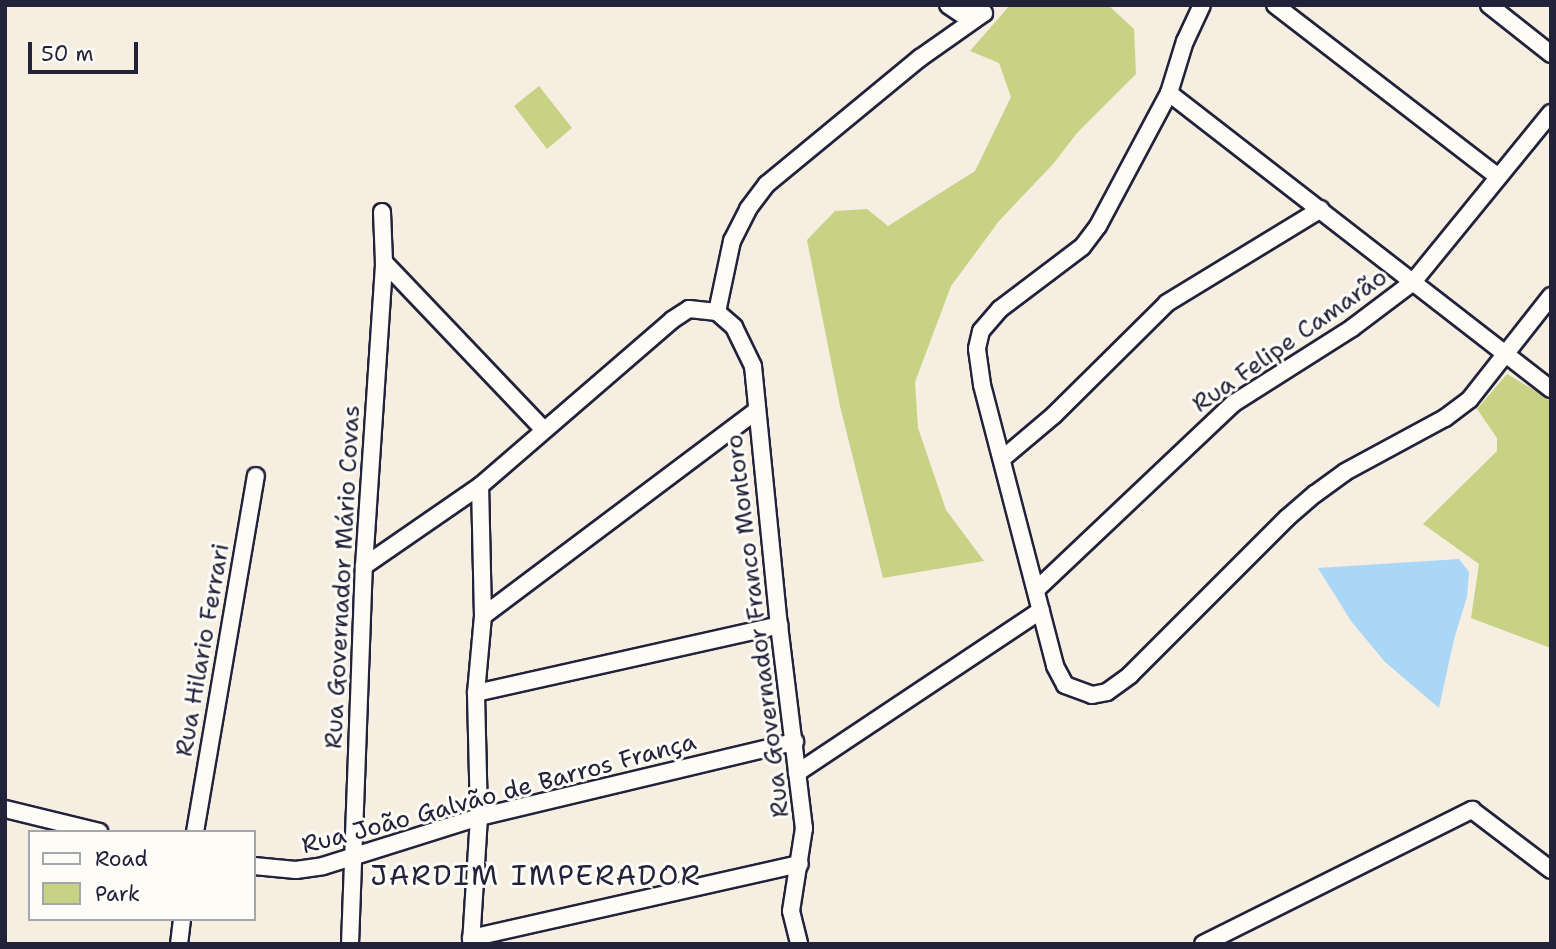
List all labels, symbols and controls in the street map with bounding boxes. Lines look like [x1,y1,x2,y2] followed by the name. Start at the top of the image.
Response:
[32,28,142,72] scale bar
[41,40,94,68] text: 50 m
[1187,263,1393,419] street label: Rua Felipe Camarão
[320,404,366,750] street label: Rua Governador Mário Covas
[720,433,796,819] street label: Rua Governador Franco Montoro
[170,541,236,759] street label: Rua Hilario Ferrari
[299,727,699,861] street label: Rua João Galvão de Barros França
[28,830,256,921] legend
[95,845,148,873] text: Road
[372,858,700,892] district label: JARDIM IMPERADOR
[95,880,140,908] text: Park

